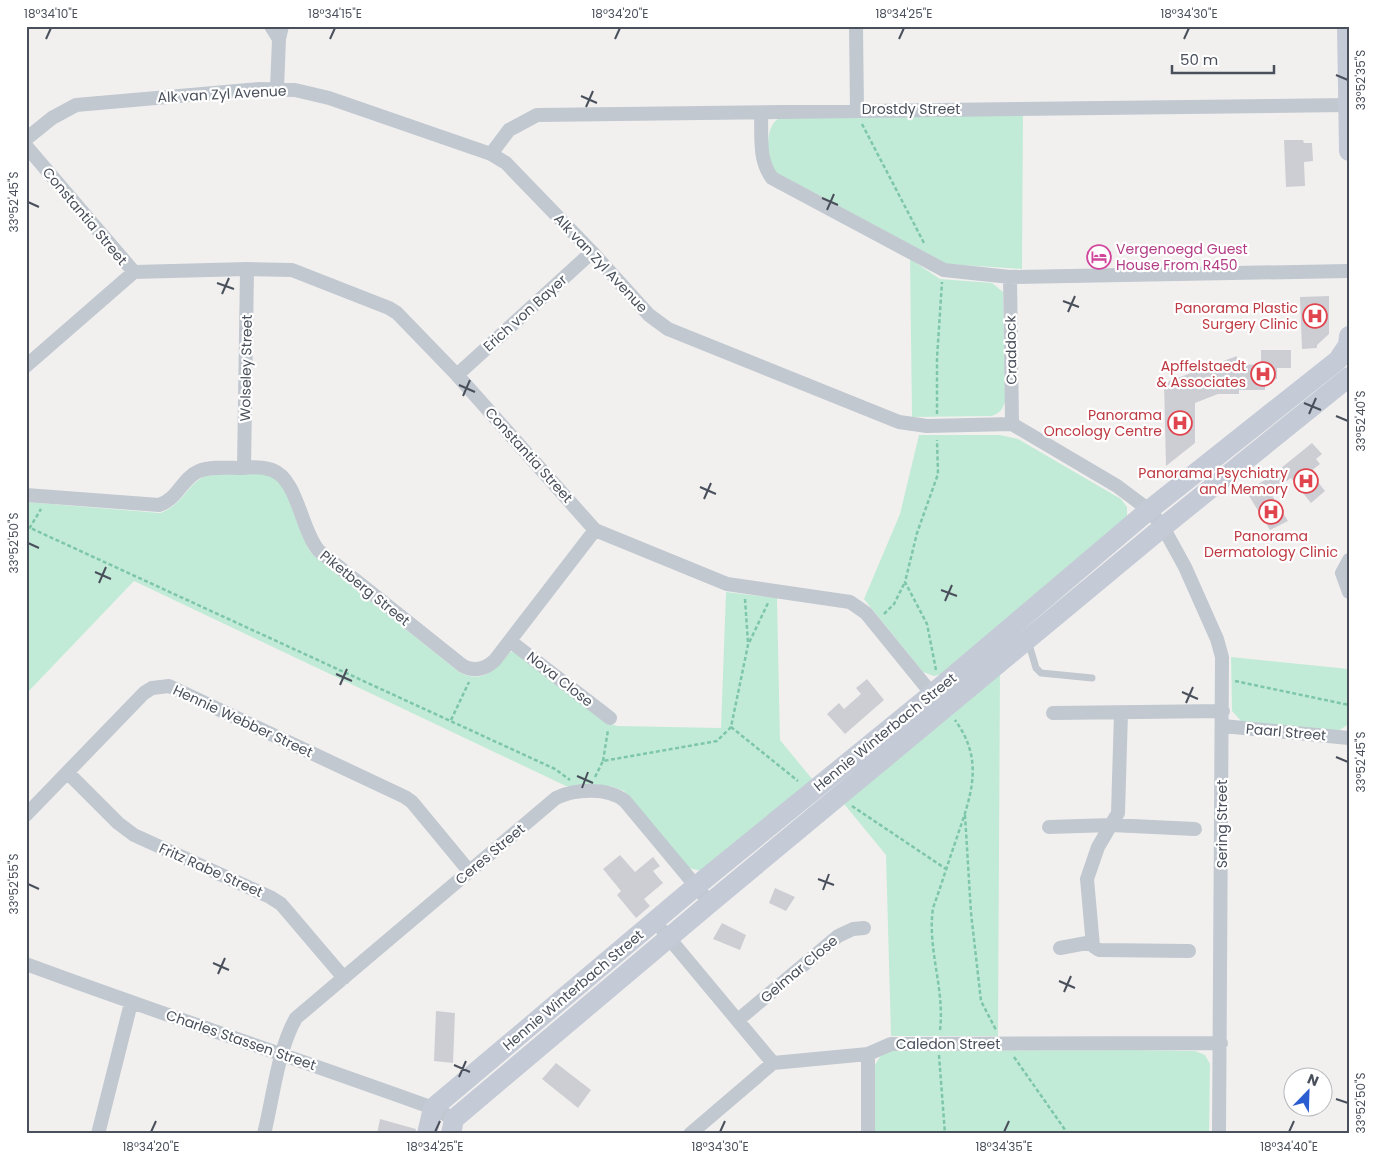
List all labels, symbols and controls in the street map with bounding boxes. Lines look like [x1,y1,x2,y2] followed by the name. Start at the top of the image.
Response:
[24,5,78,22] text: 18°34'10"E
[308,5,362,22] text: 18°34'15"E
[592,5,648,22] text: 18°34'20"E
[876,5,932,22] text: 18°34'25"E
[1160,5,1218,22] text: 18°34'30"E
[1172,42,1275,74] scale bar
[1180,49,1218,70] text: 50 m
[1352,50,1369,110] text: 33°52'35"S
[157,81,287,107] street label: Alk van Zyl Avenue
[862,99,960,119] street label: Drostdy Street
[38,163,132,269] street label: Constantia Street
[5,171,22,233] text: 33°52'45"S
[550,209,653,317] street label: Alk van Zyl Avenue
[1116,239,1248,275] place label: Vergenoegd Guest House From R450
[1086,244,1112,270] hotel icon: Vergenoegd Guest House From R450
[479,270,571,356] street label: Erich von Bayer
[1175,298,1298,334] place label: Panorama Plastic Surgery Clinic
[1302,303,1328,329] hospital icon: Panorama Plastic Surgery Clinic
[235,314,257,422] street label: Wolseley Street
[1000,314,1022,385] street label: Craddock
[1156,356,1246,392] place label: Apffelstaedt & Associates
[1250,361,1276,387] hospital icon: Apffelstaedt & Associates
[1352,390,1369,452] text: 33°52'40"S
[481,403,577,507] street label: Constantia Street
[1044,405,1162,441] place label: Panorama Oncology Centre
[1167,410,1193,436] hospital icon: Panorama Oncology Centre
[1138,463,1288,499] place label: Panorama Psychiatry and Memory
[1293,468,1319,494] hospital icon: Panorama Psychiatry and Memory
[1258,499,1284,525] hospital icon: Panorama Dermatology Clinic
[5,512,22,574] text: 33°52'50"S
[1204,526,1338,562] place label: Panorama Dermatology Clinic
[316,546,414,630] street label: Piketberg Street
[523,647,598,711] street label: Nova Close
[809,668,961,796] street label: Hennie Winterbach Street
[170,680,316,762] street label: Hennie Webber Street
[1245,719,1327,745] street label: Paarl Street
[1352,731,1369,793] text: 33°52'45"S
[1212,780,1232,868] street label: Sering Street
[451,819,529,889] street label: Ceres Street
[156,838,266,902] street label: Fritz Rabe Street
[5,853,22,915] text: 33°52'55"S
[498,925,648,1055] street label: Hennie Winterbach Street
[756,931,842,1007] street label: Gelmar Close
[163,1005,319,1075] street label: Charles Stassen Street
[896,1034,1000,1054] street label: Caledon Street
[1282,1068,1332,1118] north arrow
[1304,1069,1322,1091] text: N
[1352,1072,1369,1134] text: 33°52'50"S
[123,1138,179,1155] text: 18°34'20"E
[407,1138,463,1155] text: 18°34'25"E
[691,1138,749,1155] text: 18°34'30"E
[975,1138,1033,1155] text: 18°34'35"E
[1260,1138,1318,1155] text: 18°34'40"E

